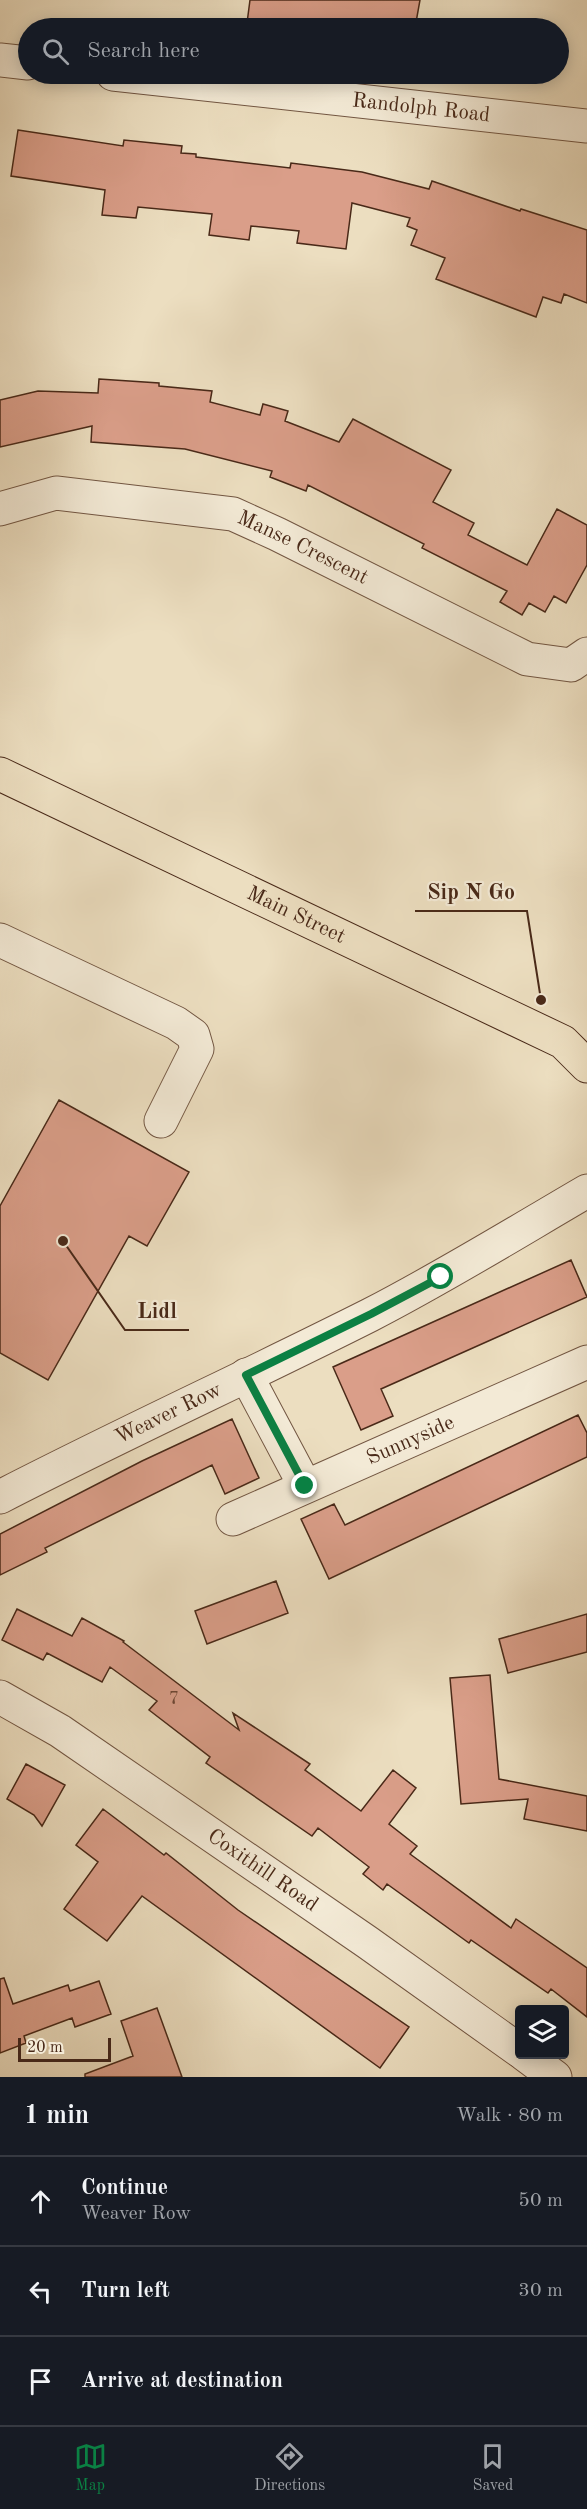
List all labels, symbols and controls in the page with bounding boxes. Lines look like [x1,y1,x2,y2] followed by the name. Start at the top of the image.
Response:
[18,18,569,84] search box
[39,35,72,68] icon: search
[87,40,200,62] text: Search here
[351,90,491,126] street label: Randolph Road
[234,507,372,588] street label: Manse Crescent
[415,871,527,911] callout: Sip N Go
[427,882,515,904] text: Sip N Go
[244,883,349,947] street label: Main Street
[427,1263,453,1289] route start
[125,1290,189,1330] callout: Lidl
[137,1301,177,1323] text: Lidl
[112,1379,225,1448] street label: Weaver Row
[363,1412,457,1469] street label: Sunnyside
[291,1472,317,1498] route end
[169,1690,179,1708] house number: 7
[204,1825,322,1916] street label: Coxithill Road
[515,2005,569,2059] map controls
[515,2005,569,2059] button: layers
[18,2035,111,2062] scale bar
[27,2040,63,2056] text: 20 m
[24,2103,89,2129] text: 1 min
[456,2106,563,2126] text: Walk · 80 m
[81,2177,168,2199] text: Continue
[24,2185,57,2218] icon: ahead
[518,2191,563,2211] text: 50 m
[81,2204,191,2224] text: Weaver Row
[24,2275,57,2308] icon: left
[81,2280,170,2302] text: Turn left
[518,2281,563,2301] text: 30 m
[24,2365,57,2398] icon: arrive
[81,2370,283,2392] text: Arrive at destination
[74,2440,107,2496] tab: Map
[254,2440,325,2496] tab: Directions
[473,2440,513,2496] tab: Saved

